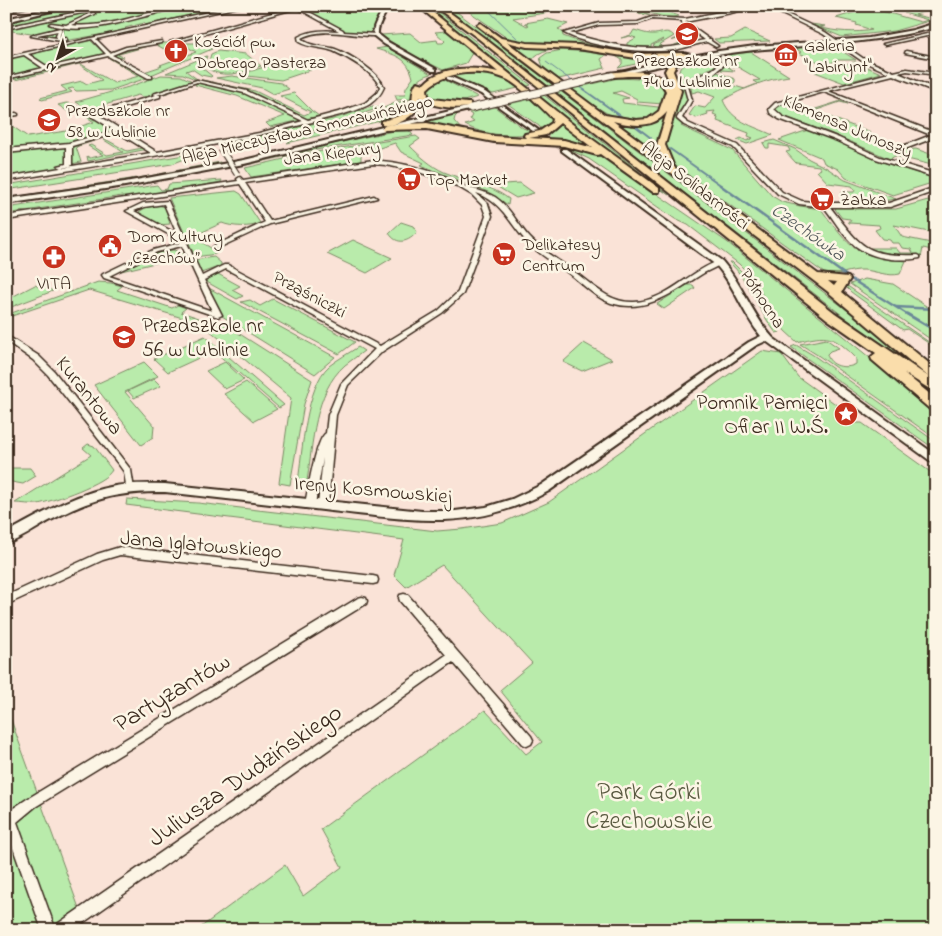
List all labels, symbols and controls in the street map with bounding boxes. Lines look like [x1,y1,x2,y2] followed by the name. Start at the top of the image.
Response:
[674,21,700,47] school or university icon: Przedszkole nr 74 w Lublinie
[193,30,326,78] place label: Kościół pw. Dobrego Pasterza
[32,32,82,82] north arrow
[804,34,872,81] place label: Galeria "Labirynt"
[163,38,189,64] church icon: Kościół pw. Dobrego Pasterza
[773,42,799,68] museum icon: Galeria "Labirynt"
[635,49,739,96] place label: Przedszkole nr 74 w Lublinie
[40,56,61,78] text: N
[179,89,436,173] street label: Aleja Mieczysława Smorawińskiego
[779,89,916,167] street label: Klemensa Junoszy
[66,99,171,146] place label: Przedszkole nr 58 w Lublinie
[36,107,62,133] school or university icon: Przedszkole nr 58 w Lublinie
[282,136,382,174] street label: Jana Kiepury
[635,136,754,237] street label: Aleja Solidarności
[396,166,422,192] supermarket icon: Top Market
[426,168,507,194] place label: Top Market
[809,186,835,212] supermarket icon: Żabka
[840,188,887,214] place label: Żabka
[765,198,851,269] water label: Czechówka
[127,225,223,272] place label: Dom Kultury „Czechów”
[97,233,123,259] public building icon: Dom Kultury „Czechów”
[521,233,600,280] place label: Delikatesy Centrum
[491,241,517,267] supermarket icon: Delikatesy Centrum
[41,244,67,270] pharmacy icon: VITA
[732,264,790,334] street label: Północna
[268,265,351,326] street label: Prząśniczki
[36,272,71,298] place label: VITA
[142,312,264,366] place label: Przedszkole nr 56 w Lublinie
[111,324,137,350] school or university icon: Przedszkole nr 56 w Lublinie
[47,351,130,442] street label: Kurantowa
[696,389,828,443] place label: Pomnik Pamięci Ofiar II W.Ś.
[833,401,859,427] place icon: Pomnik Pamięci Ofiar II W.Ś.
[293,469,454,515] street label: Ireny Kosmowskiej
[119,524,283,570] street label: Jana Iglatowskiego
[107,645,238,744] street label: Partyzantów
[141,696,351,858] street label: Juliusza Dudzińskiego
[585,775,713,840] park label: Park Górki Czechowskie

